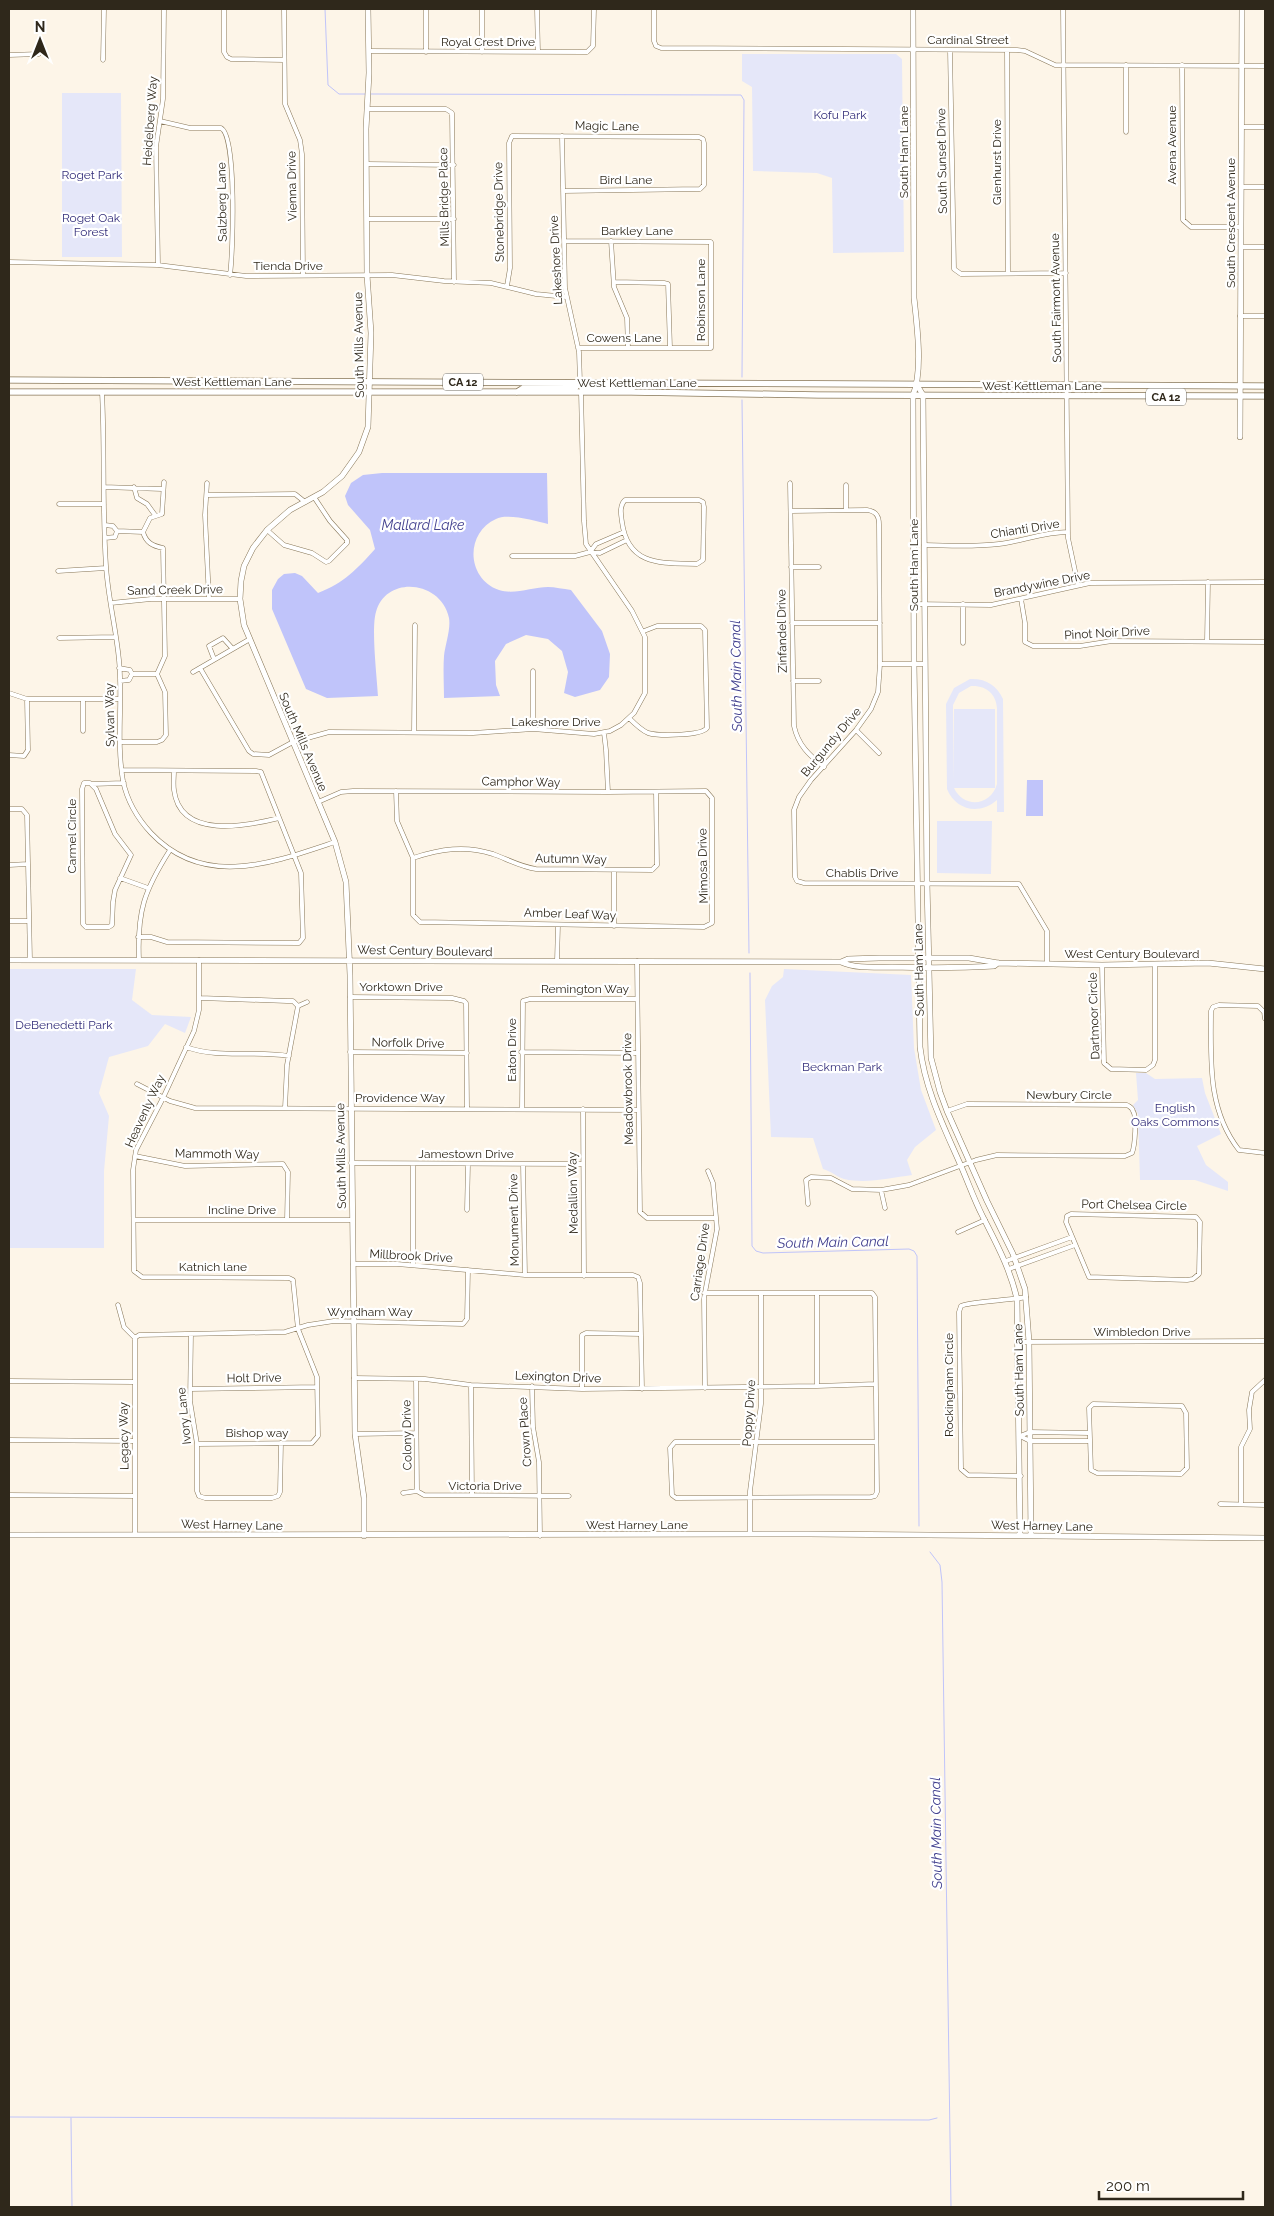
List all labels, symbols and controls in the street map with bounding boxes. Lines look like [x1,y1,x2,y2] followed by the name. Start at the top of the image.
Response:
[15,15,65,65] north arrow
[35,19,45,35] text: N
[927,33,1009,47] street label: Cardinal Street
[441,35,535,49] street label: Royal Crest Drive
[140,75,160,166] street label: Heidelberg Way
[1165,105,1179,185] street label: Avena Avenue
[897,106,911,198] street label: South Ham Lane
[813,108,867,122] park label: Kofu Park
[934,108,950,214] street label: South Sunset Drive
[575,118,639,134] street label: Magic Lane
[990,119,1004,205] street label: Glenhurst Drive
[436,147,452,247] street label: Mills Bridge Place
[284,151,300,221] street label: Vienna Drive
[1224,158,1238,288] street label: South Crescent Avenue
[214,162,230,242] street label: Salzberg Lane
[491,162,507,262] street label: Stonebridge Drive
[62,168,123,182] park label: Roget Park
[600,173,652,187] street label: Bird Lane
[62,211,121,239] park label: Roget Oak Forest
[547,215,565,305] street label: Lakeshore Drive
[601,224,673,238] street label: Barkley Lane
[1048,233,1064,363] street label: South Fairmont Avenue
[253,259,323,273] street label: Tienda Drive
[694,259,708,341] street label: Robinson Lane
[351,292,367,398] street label: South Mills Avenue
[586,331,662,345] street label: Cowens Lane
[443,374,483,391] road number: CA 12
[172,375,292,389] street label: West Kettleman Lane
[577,376,697,390] street label: West Kettleman Lane
[982,379,1102,393] street label: West Kettleman Lane
[1146,388,1186,406] road number: CA 12
[381,517,465,533] water label: Mallard Lake
[990,517,1060,541] street label: Chianti Drive
[907,519,921,611] street label: South Ham Lane
[993,568,1091,600] street label: Brandywine Drive
[127,582,223,598] street label: Sand Creek Drive
[774,589,790,673] street label: Zinfandel Drive
[727,620,745,733] water label: South Main Canal
[1064,624,1150,642] street label: Pinot Noir Drive
[102,682,118,747] street label: Sylvan Way
[276,691,330,793] street label: South Mills Avenue
[798,705,864,779] street label: Burgundy Drive
[511,715,601,729] street label: Lakeshore Drive
[482,774,561,790] street label: Camphor Way
[65,799,79,873] street label: Carmel Circle
[695,828,711,904] street label: Mimosa Drive
[535,851,607,867] street label: Autumn Way
[826,866,898,880] street label: Chablis Drive
[524,905,617,923] street label: Amber Leaf Way
[911,924,927,1016] street label: South Ham Lane
[357,943,493,959] street label: West Century Boulevard
[1064,947,1200,961] street label: West Century Boulevard
[1085,972,1103,1060] street label: Dartmoor Circle
[359,980,443,994] street label: Yorktown Drive
[541,982,630,996] street label: Remington Way
[15,1018,113,1032] park label: DeBenedetti Park
[505,1018,519,1082] street label: Eaton Drive
[620,1033,636,1145] street label: Meadowbrook Drive
[372,1035,444,1051] street label: Norfolk Drive
[802,1060,883,1074] park label: Beckman Park
[122,1072,168,1150] street label: Heavenly Way
[1026,1088,1112,1102] street label: Newbury Circle
[355,1091,445,1105] street label: Providence Way
[1131,1101,1219,1129] park label: English Oaks Commons
[333,1103,349,1209] street label: South Mills Avenue
[175,1146,260,1162] street label: Mammoth Way
[418,1147,514,1161] street label: Jamestown Drive
[565,1151,581,1234] street label: Medallion Way
[506,1174,522,1266] street label: Monument Drive
[1081,1197,1187,1213] street label: Port Chelsea Circle
[208,1203,276,1217] street label: Incline Drive
[688,1222,712,1302] street label: Carriage Drive
[776,1233,889,1251] water label: South Main Canal
[369,1247,453,1265] street label: Millbrook Drive
[179,1260,247,1274] street label: Katnich lane
[327,1305,413,1319] street label: Wyndham Way
[1011,1324,1027,1416] street label: South Ham Lane
[1093,1325,1191,1339] street label: Wimbledon Drive
[942,1333,956,1437] street label: Rockingham Circle
[515,1368,601,1386] street label: Lexington Drive
[226,1371,282,1385] street label: Holt Drive
[740,1379,758,1447] street label: Poppy Drive
[174,1387,194,1445] street label: Ivory Lane
[516,1397,534,1467] street label: Crown Place
[399,1400,415,1470] street label: Colony Drive
[116,1401,132,1470] street label: Legacy Way
[225,1426,289,1440] street label: Bishop way
[448,1479,522,1493] street label: Victoria Drive
[181,1517,283,1533] street label: West Harney Lane
[586,1518,688,1532] street label: West Harney Lane
[991,1518,1093,1534] street label: West Harney Lane
[927,1777,945,1890] water label: South Main Canal
[1099,2168,1243,2200] scale bar
[1106,2177,1150,2195] text: 200 m

